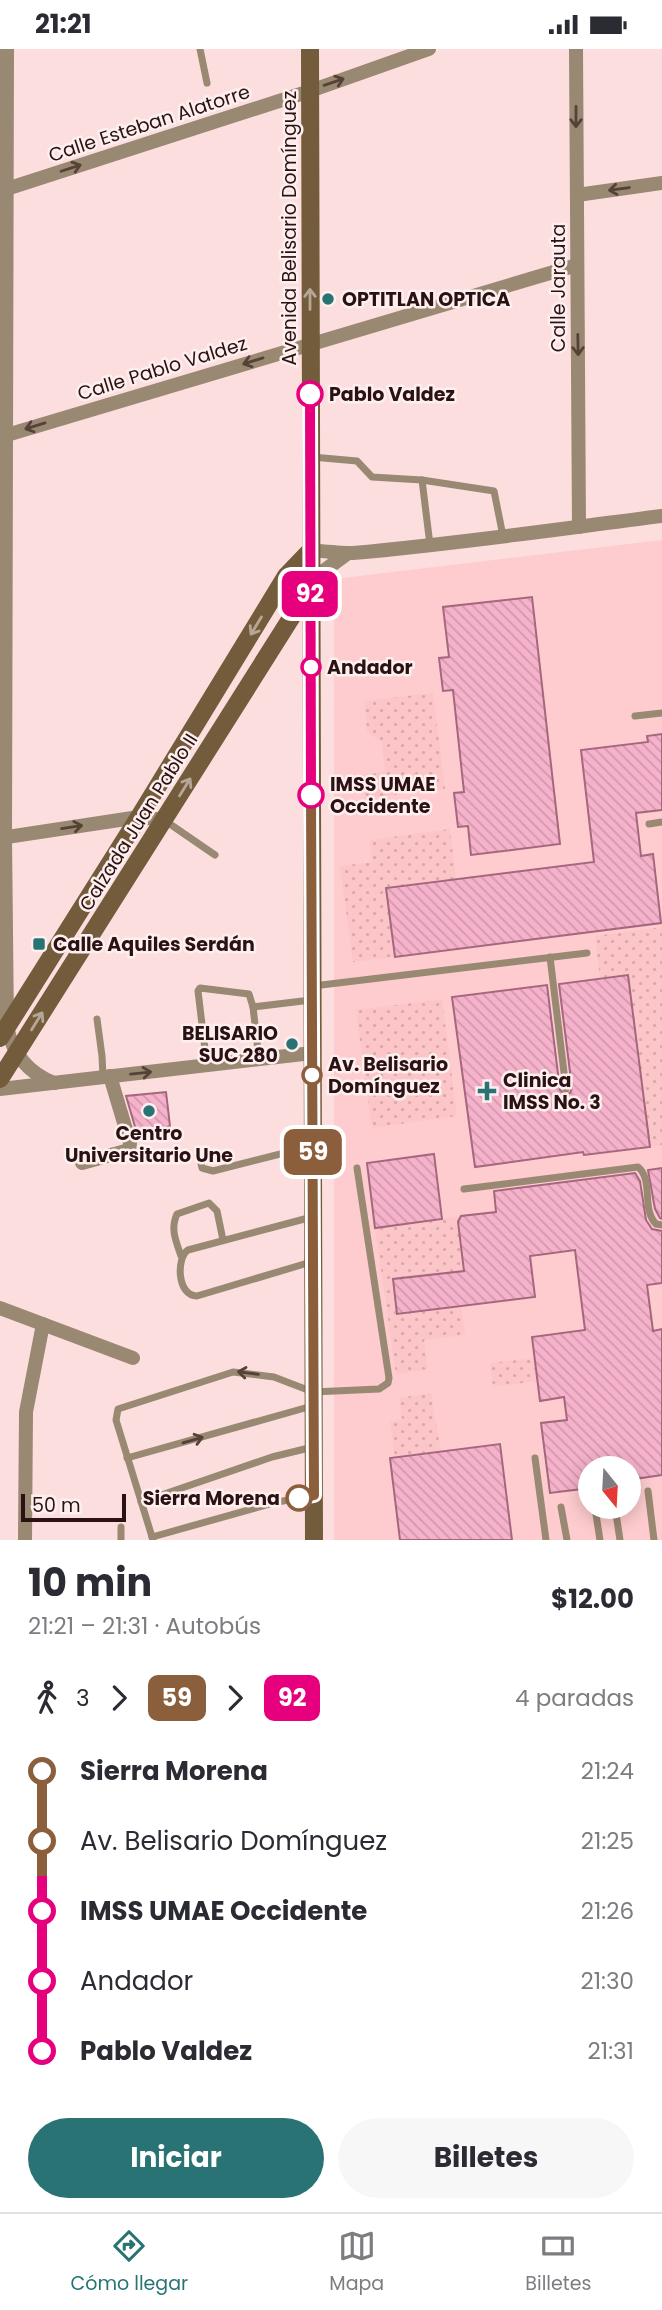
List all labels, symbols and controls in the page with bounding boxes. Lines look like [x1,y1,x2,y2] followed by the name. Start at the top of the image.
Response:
[35,6,92,42] text: 21:21
[322,75,344,87] one-way arrow
[45,78,253,169] street label: Calle Esteban Alatorre
[276,91,303,365] street label: Avenida Belisario Domínguez
[569,105,583,128] one-way arrow
[60,161,82,174] one-way arrow
[608,182,631,195] one-way arrow
[545,224,572,352] street label: Calle Jarauta
[342,286,510,313] place label: OPTITLAN OPTICA
[303,288,317,311] one-way arrow
[320,291,336,307] marker: OPTITLAN OPTICA
[74,330,250,407] street label: Calle Pablo Valdez
[571,333,585,356] one-way arrow
[242,355,264,368] one-way arrow
[297,381,323,407] marker: Pablo Valdez
[329,381,455,408] place label: Pablo Valdez
[24,421,46,434] one-way arrow
[278,571,342,617] line badge: 92
[296,577,324,610] text: 92
[249,615,263,635] one-way arrow
[327,654,413,681] place label: Andador
[301,657,321,677] marker: Andador
[73,728,204,916] street label: Calzada Juan Pablo II
[330,771,436,820] place label: IMSS UMAE Occidente
[178,778,192,798] one-way arrow
[298,782,324,808] marker: IMSS UMAE Occidente
[60,820,83,833] one-way arrow
[53,931,255,958] place label: Calle Aquiles Serdán
[31,936,47,952] marker: Calle Aquiles Serdán
[29,1012,44,1031] one-way arrow
[182,1020,278,1069] place label: BELISARIO SUC 280
[284,1036,300,1052] marker: BELISARIO SUC 280
[328,1051,448,1100] place label: Av. Belisario Domínguez
[302,1065,322,1085] marker: Av. Belisario Domínguez
[129,1067,152,1080] one-way arrow
[503,1067,601,1116] place label: Clinica IMSS No. 3
[477,1081,497,1101] marker: Clinica IMSS No. 3
[141,1103,157,1119] marker: Centro Universitario Une
[65,1120,233,1169] place label: Centro Universitario Une
[282,1129,344,1175] line badge: 59
[298,1135,328,1168] text: 59
[238,1367,260,1380] one-way arrow
[182,1432,204,1445] one-way arrow
[578,1456,640,1519] north arrow
[578,1456,641,1519] map controls
[143,1485,280,1512] place label: Sierra Morena
[286,1485,312,1511] marker: Sierra Morena
[21,1491,126,1523] scale bar
[32,1492,81,1519] text: 50 m
[28,1556,152,1609] text: 10 min
[551,1581,634,1617] text: $12.00
[28,1610,261,1642] text: 21:21 – 21:31 · Autobús
[28,1679,66,1717] icon: walk
[100,1679,138,1717] icon: forward
[216,1679,254,1717] icon: forward
[162,1681,192,1714] text: 59
[278,1681,306,1714] text: 92
[76,1682,90,1714] text: 3
[515,1682,634,1714] text: 4 paradas
[80,1753,268,1789] text: Sierra Morena
[581,1755,634,1787] text: 21:24
[80,1823,387,1859] text: Av. Belisario Domínguez
[581,1825,634,1857] text: 21:25
[80,1893,367,1929] text: IMSS UMAE Occidente
[581,1895,634,1927] text: 21:26
[80,1963,193,1999] text: Andador
[581,1965,634,1997] text: 21:30
[80,2033,252,2069] text: Pablo Valdez
[588,2035,634,2067] text: 21:31
[28,2118,324,2198] button: Iniciar
[338,2118,634,2198] button: Billetes
[71,2227,188,2298] tab: Cómo llegar
[329,2227,384,2298] tab: Mapa
[525,2227,591,2298] tab: Billetes

